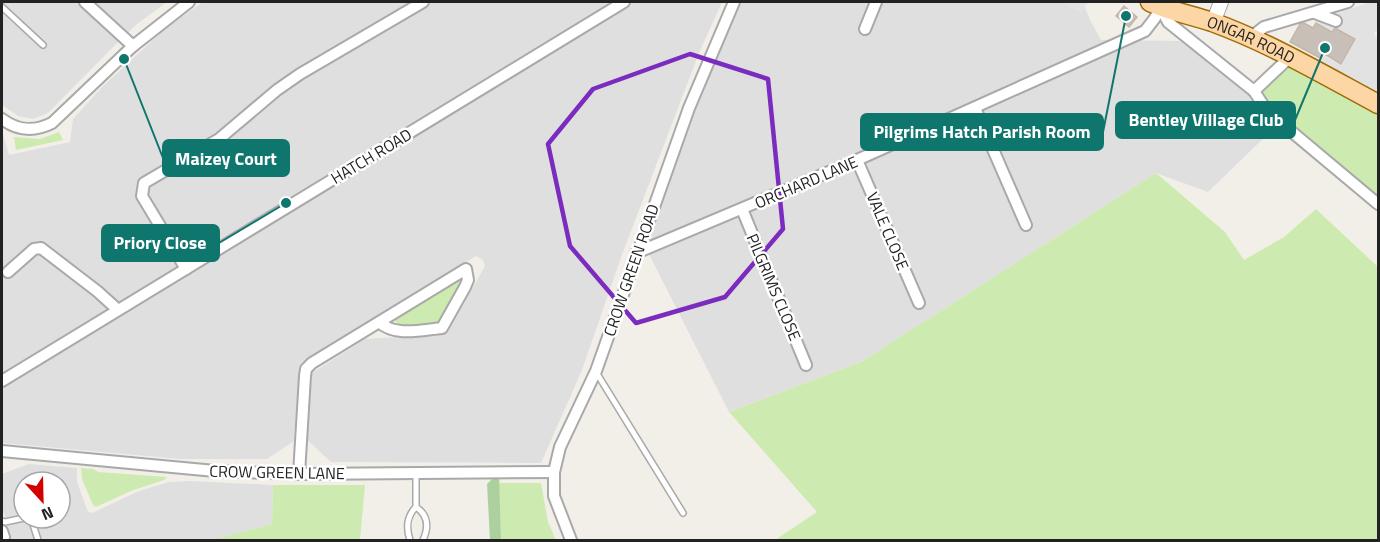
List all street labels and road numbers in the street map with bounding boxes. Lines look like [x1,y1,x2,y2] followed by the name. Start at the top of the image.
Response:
[1204,9,1299,69] street label: ONGAR ROAD
[326,122,416,190] street label: HATCH ROAD
[751,149,861,215] street label: ORCHARD LANE
[861,188,915,274] street label: VALE CLOSE
[597,201,665,339] street label: CROW GREEN ROAD
[741,230,807,344] street label: PILGRIMS CLOSE
[209,459,345,485] street label: CROW GREEN LANE

